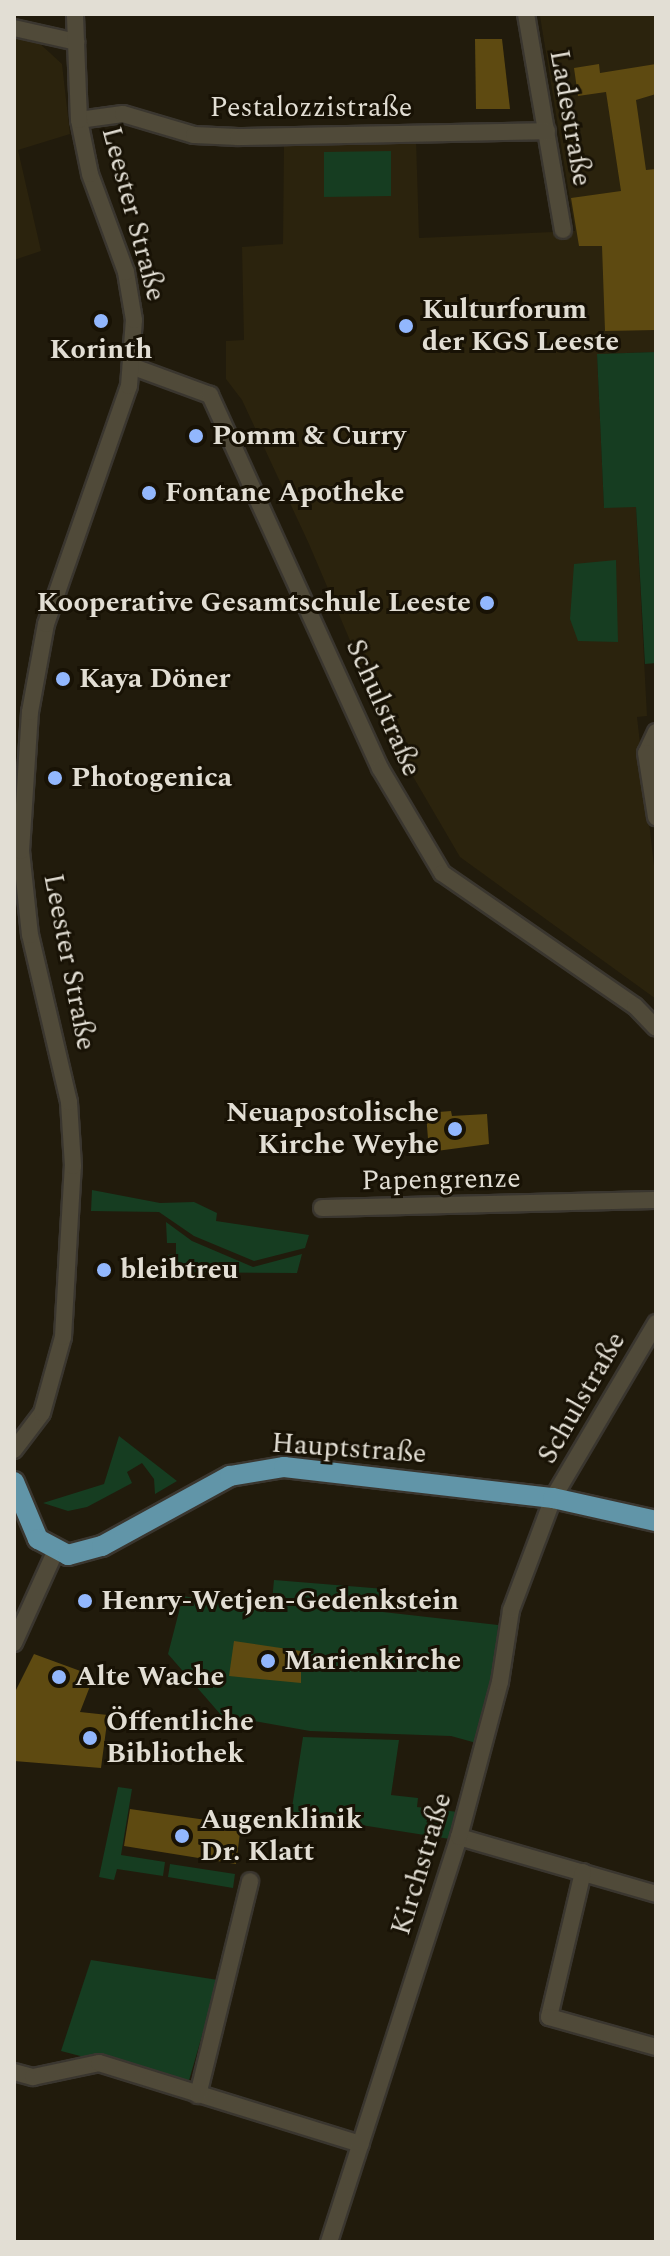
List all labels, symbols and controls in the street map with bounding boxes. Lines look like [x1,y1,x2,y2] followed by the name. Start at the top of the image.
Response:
[541,47,599,189] street label: Ladestraße
[210,91,412,125] street label: Pestalozzistraße
[94,123,172,305] street label: Leester Straße
[422,293,619,359] place label: Kulturforum der KGS Leeste
[92,312,110,330] marker: Korinth
[397,317,415,335] marker: Kulturforum der KGS Leeste
[49,333,153,367] place label: Korinth
[212,419,406,453] place label: Pomm & Curry
[187,427,205,445] marker: Pomm & Curry
[165,476,404,510] place label: Fontane Apotheke
[140,484,158,502] marker: Fontane Apotheke
[37,586,471,620] place label: Kooperative Gesamtschule Leeste
[478,594,496,612] marker: Kooperative Gesamtschule Leeste
[338,634,428,782] street label: Schulstraße
[79,662,230,696] place label: Kaya Döner
[54,670,72,688] marker: Kaya Döner
[71,761,232,795] place label: Photogenica
[46,769,64,787] marker: Photogenica
[35,871,103,1053] street label: Leester Straße
[226,1096,439,1162] place label: Neuapostolische Kirche Weyhe
[446,1120,464,1138] marker: Neuapostolische Kirche Weyhe
[361,1162,521,1198] street label: Papengrenze
[120,1253,238,1287] place label: bleibtreu
[95,1261,113,1279] marker: bleibtreu
[531,1326,633,1470] street label: Schulstraße
[270,1427,428,1471] street label: Hauptstraße
[101,1584,459,1618] place label: Henry-Wetjen-Gedenkstein
[76,1592,94,1610] marker: Henry-Wetjen-Gedenkstein
[284,1644,461,1678] place label: Marienkirche
[259,1652,277,1670] marker: Marienkirche
[75,1660,224,1694] place label: Alte Wache
[50,1668,68,1686] marker: Alte Wache
[106,1705,254,1771] place label: Öffentliche Bibliothek
[81,1729,99,1747] marker: Öffentliche Bibliothek
[384,1789,460,1939] street label: Kirchstraße
[200,1803,362,1869] place label: Augenklinik Dr. Klatt
[171,1825,193,1847] marker: Augenklinik Dr. Klatt

